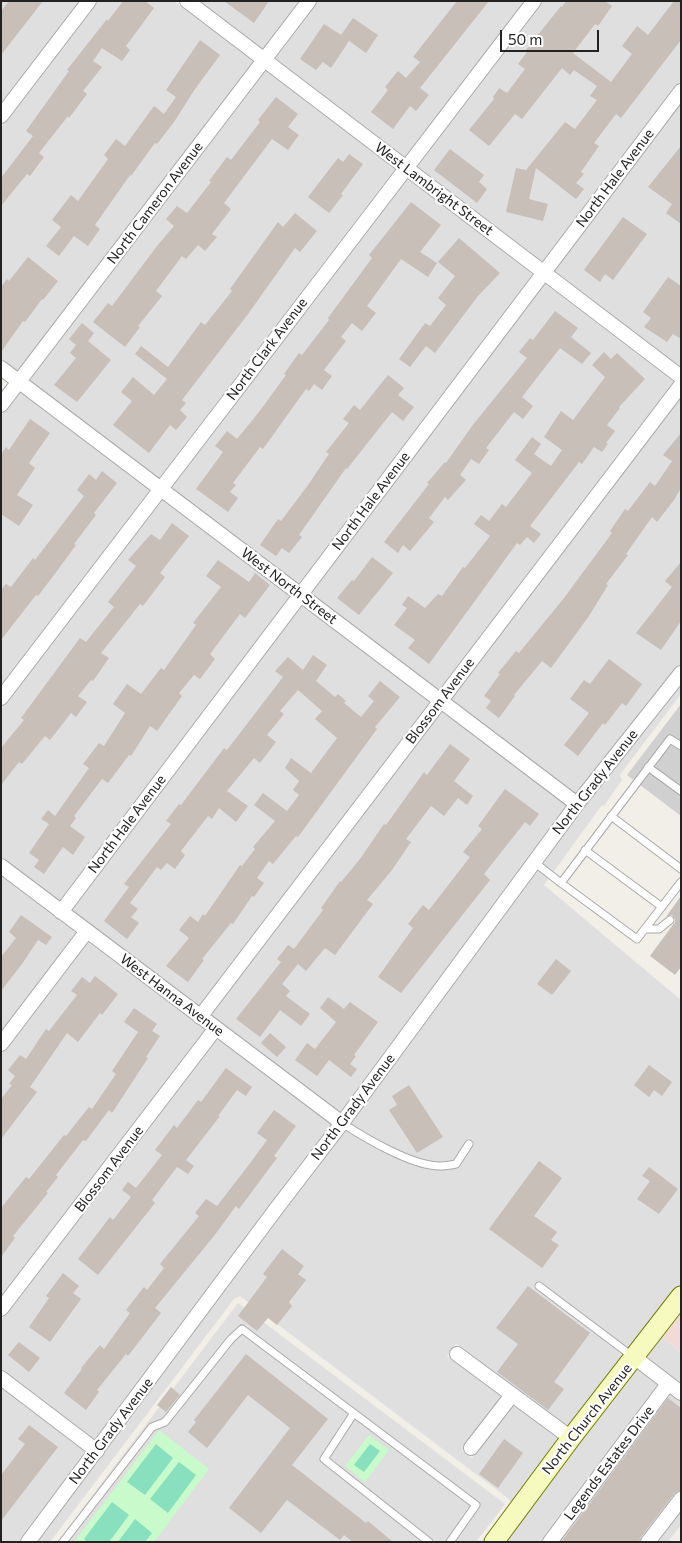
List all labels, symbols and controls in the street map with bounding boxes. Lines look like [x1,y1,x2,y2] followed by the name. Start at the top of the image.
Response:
[502,20,601,52] scale bar
[508,30,542,48] text: 50 m
[572,125,658,231] street label: North Hale Avenue
[104,139,206,267] street label: North Cameron Avenue
[371,139,497,239] street label: West Lambright Street
[223,294,311,404] street label: North Clark Avenue
[328,448,414,554] street label: North Hale Avenue
[238,544,340,628] street label: West North Street
[402,655,478,747] street label: Blossom Avenue
[549,726,641,838] street label: North Grady Avenue
[84,771,170,877] street label: North Hale Avenue
[117,950,227,1040] street label: West Hanna Avenue
[308,1051,398,1163] street label: North Grady Avenue
[71,1123,147,1215] street label: Blossom Avenue
[539,1360,635,1478] street label: North Church Avenue
[66,1375,156,1487] street label: North Grady Avenue
[560,1402,658,1524] street label: Legends Estates Drive

